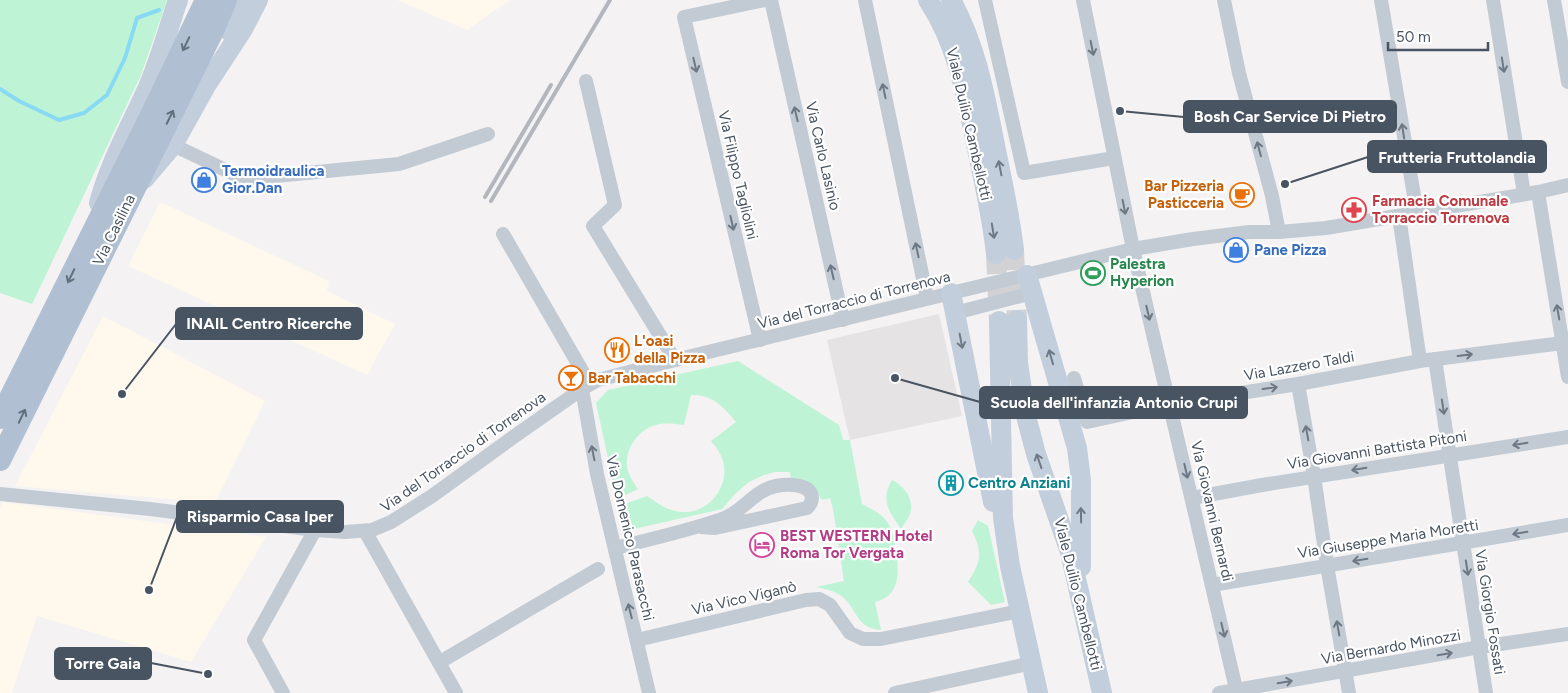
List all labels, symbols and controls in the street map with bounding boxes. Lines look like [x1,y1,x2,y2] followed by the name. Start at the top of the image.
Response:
[1388,20,1488,52] scale bar
[1396,28,1431,46] text: 50 m
[180,36,190,51] one-way arrow
[1088,39,1098,55] one-way arrow
[943,46,995,202] street label: Viale Duilio Cambellotti
[691,56,700,72] one-way arrow
[1499,57,1509,73] one-way arrow
[879,84,888,100] one-way arrow
[802,100,844,212] street label: Via Carlo Lasinio
[1184,101,1396,132] callout: Bosh Car Service Di Pietro
[791,106,800,122] one-way arrow
[1194,107,1386,126] text: Bosh Car Service Di Pietro
[714,109,762,241] street label: Via Filippo Tagliolini
[166,110,175,125] one-way arrow
[1397,123,1407,139] one-way arrow
[1368,141,1546,172] callout: Frutteria Fruttolandia
[1254,142,1263,158] one-way arrow
[1378,148,1536,167] text: Frutteria Fruttolandia
[994,160,1004,176] one-way arrow
[222,162,324,197] place label: Termoidraulica Gior.Dan
[191,167,217,193] shop icon: Termoidraulica Gior.Dan
[1144,177,1224,212] place label: Bar Pizzeria Pasticceria
[1229,182,1255,208] cafe icon: Bar Pizzeria Pasticceria
[89,191,139,269] street label: Via Casilina
[1372,192,1510,227] place label: Farmacia Comunale Torraccio Torrenova
[1341,197,1367,223] pharmacy icon: Farmacia Comunale Torraccio Torrenova
[1120,199,1130,215] one-way arrow
[728,214,737,230] one-way arrow
[988,222,998,238] one-way arrow
[1223,237,1249,263] shop icon: Pane Pizza
[1254,241,1327,259] place label: Pane Pizza
[912,243,921,259] one-way arrow
[1110,255,1174,290] place label: Palestra Hyperion
[1080,260,1106,286] sports icon: Palestra Hyperion
[827,264,836,280] one-way arrow
[756,267,952,333] street label: Via del Torraccio di Torrenova
[66,268,75,283] one-way arrow
[1552,304,1562,320] one-way arrow
[1144,305,1153,321] one-way arrow
[176,308,362,339] callout: INAIL Centro Ricerche
[186,314,352,333] text: INAIL Centro Ricerche
[634,332,705,367] place label: L'oasi della Pizza
[956,332,966,348] one-way arrow
[604,337,630,363] restaurant icon: L'oasi della Pizza
[1242,347,1356,385] street label: Via Lazzero Taldi
[1046,349,1056,365] one-way arrow
[1456,350,1472,360] one-way arrow
[558,365,584,391] bar icon: Bar Tabacchi
[588,369,676,387] place label: Bar Tabacchi
[1262,383,1278,393] one-way arrow
[980,387,1247,418] callout: Scuola dell'infanzia Antonio Crupi
[377,388,549,516] street label: Via del Torraccio di Torrenova
[990,393,1238,412] text: Scuola dell'infanzia Antonio Crupi
[1438,399,1448,415] one-way arrow
[17,409,27,424] one-way arrow
[1301,425,1311,441] one-way arrow
[1286,427,1468,473] street label: Via Giovanni Battista Pitoni
[1187,439,1237,583] street label: Via Giovanni Bernardi
[1512,440,1528,450] one-way arrow
[588,446,598,462] one-way arrow
[1034,453,1043,469] one-way arrow
[602,454,658,622] street label: Via Domenico Parasacchi
[1182,463,1191,479] one-way arrow
[1352,465,1368,475] one-way arrow
[938,470,964,496] building icon: Centro Anziani
[968,474,1071,492] place label: Centro Anziani
[177,501,343,532] callout: Risparmio Casa Iper
[187,507,333,526] text: Risparmio Casa Iper
[1077,507,1086,523] one-way arrow
[1050,516,1106,672] street label: Viale Duilio Cambellotti
[1296,516,1480,562] street label: Via Giuseppe Maria Moretti
[780,527,932,562] place label: BEST WESTERN Hotel Roma Tor Vergata
[1512,529,1528,539] one-way arrow
[749,532,775,558] hotel icon: BEST WESTERN Hotel Roma Tor Vergata
[1471,548,1509,676] street label: Via Giorgio Fossati
[1352,555,1368,565] one-way arrow
[1462,559,1472,575] one-way arrow
[690,577,798,619] street label: Via Vico Viganò
[625,604,634,620] one-way arrow
[1333,620,1343,636] one-way arrow
[1219,621,1228,637] one-way arrow
[1320,626,1462,668] street label: Via Bernardo Minozzi
[55,648,151,679] callout: Torre Gaia
[1436,648,1452,658] one-way arrow
[65,654,141,673] text: Torre Gaia
[1276,676,1292,686] one-way arrow

